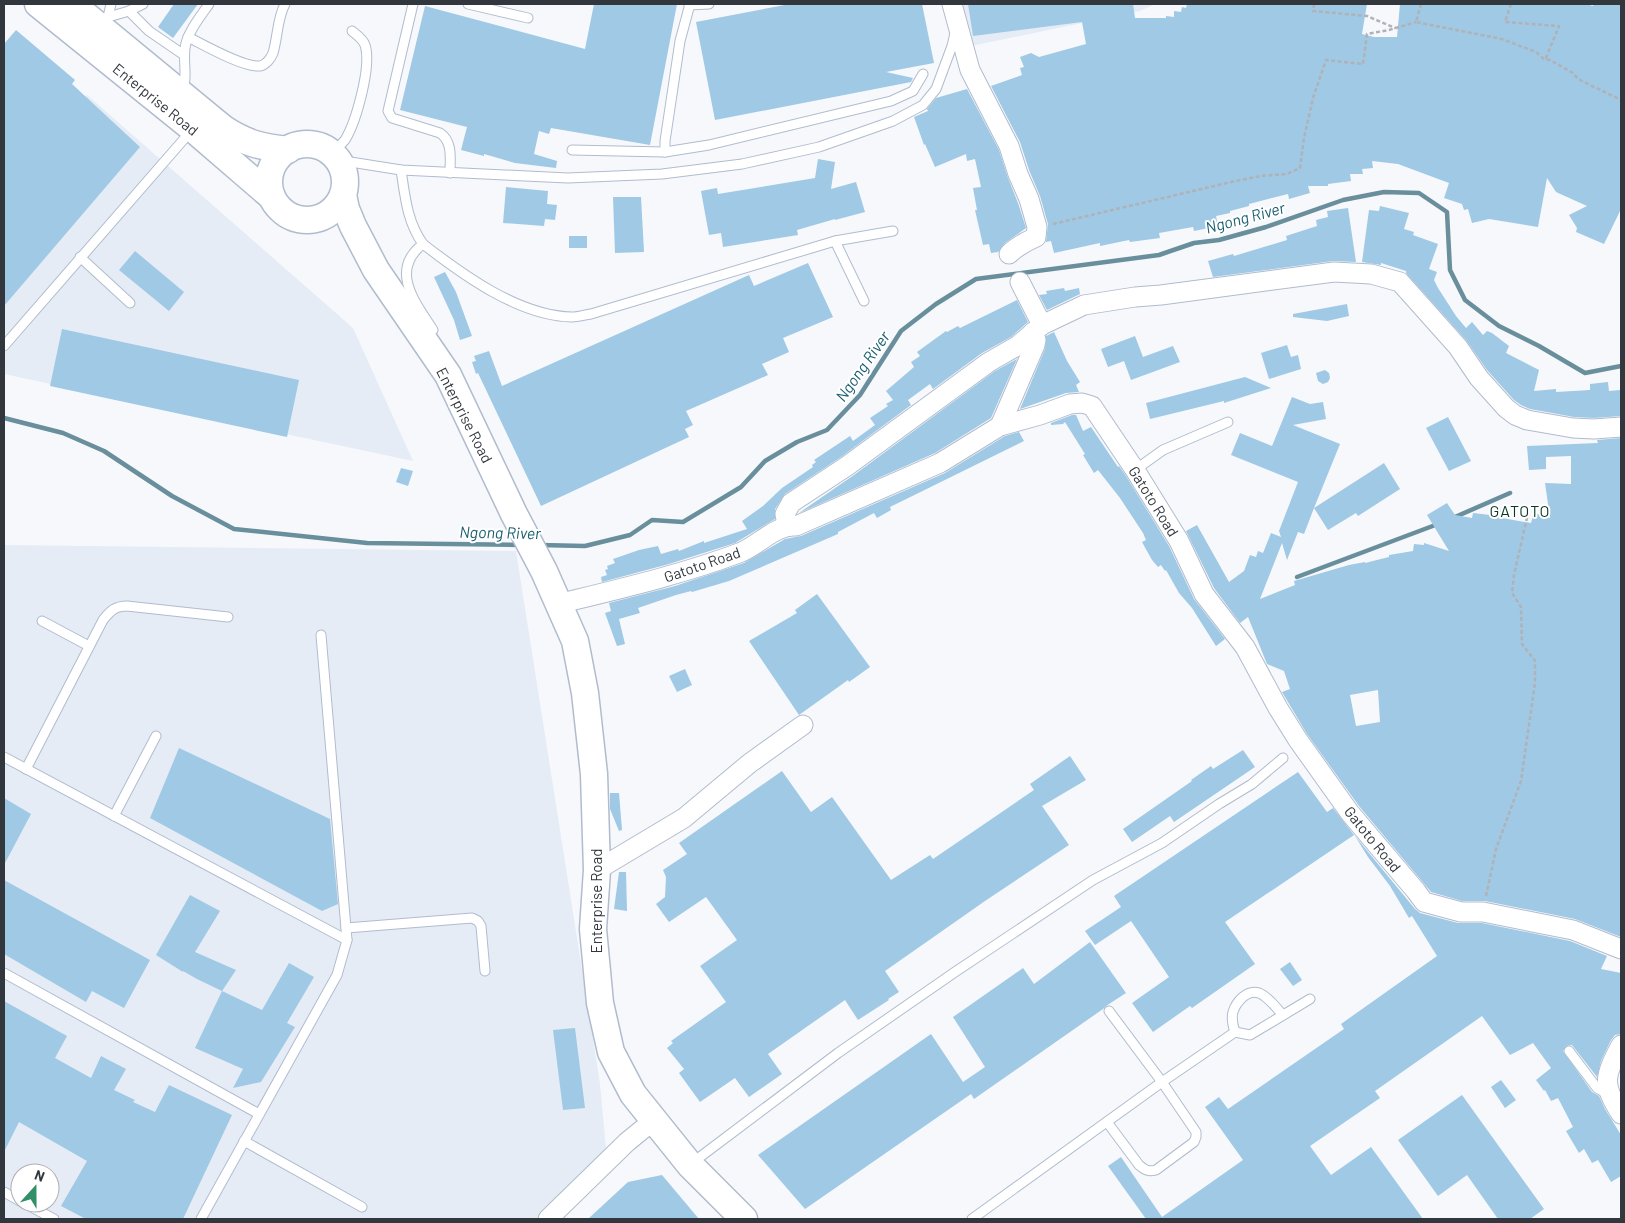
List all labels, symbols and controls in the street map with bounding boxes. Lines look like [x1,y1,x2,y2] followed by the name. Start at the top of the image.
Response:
[110,59,202,139] street label: Enterprise Road
[1203,197,1288,237] water label: Ngong River
[831,326,894,405] water label: Ngong River
[433,364,497,466] street label: Enterprise Road
[1125,462,1183,540] street label: Gatoto Road
[1490,501,1550,520] district label: GATOTO
[459,522,542,542] water label: Ngong River
[661,543,743,585] street label: Gatoto Road
[1341,802,1405,876] street label: Gatoto Road
[587,849,605,953] street label: Enterprise Road
[10,1163,60,1213] north arrow
[32,1166,47,1185] text: N

